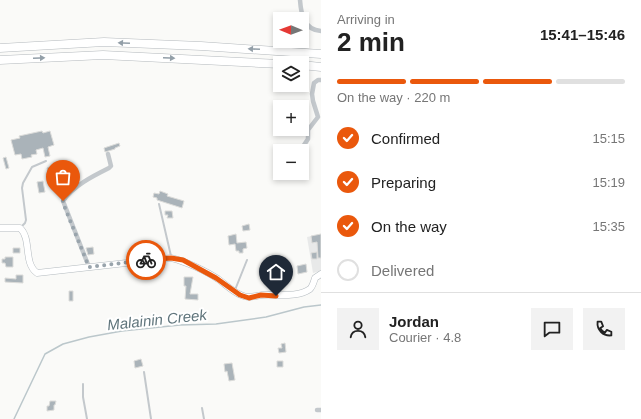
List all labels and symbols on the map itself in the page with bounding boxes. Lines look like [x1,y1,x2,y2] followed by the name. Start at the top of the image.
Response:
[273,12,309,48] north arrow
[118,39,130,46] one-way arrow
[248,46,260,53] one-way arrow
[163,54,175,61] one-way arrow
[33,55,46,61] one-way arrow
[46,160,80,201] pin
[126,240,166,280] courier
[259,255,293,296] pin
[106,306,209,333] water label: Malainin Creek

